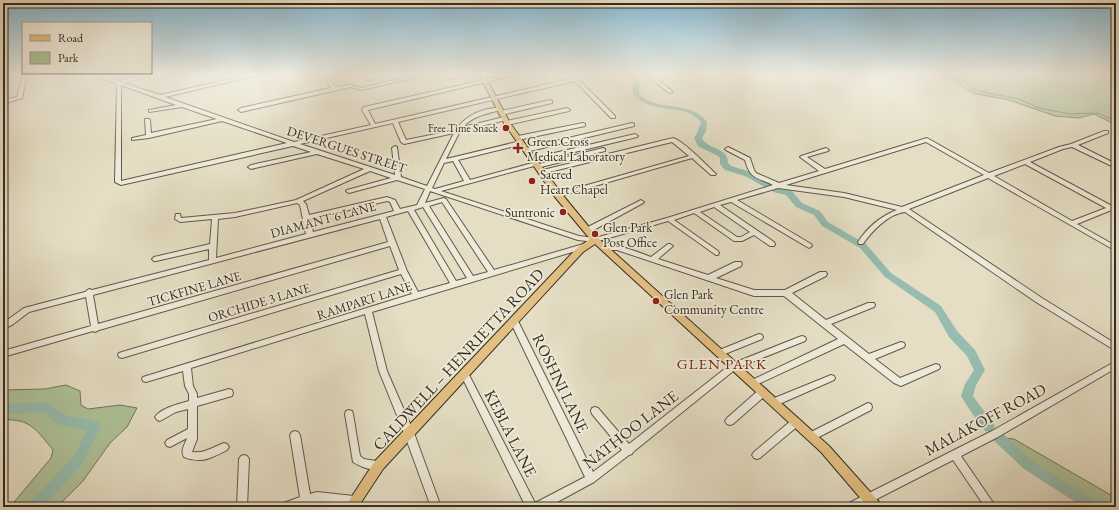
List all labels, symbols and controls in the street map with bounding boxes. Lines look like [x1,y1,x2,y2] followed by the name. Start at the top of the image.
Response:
[22,22,152,74] legend
[58,30,84,46] text: Road
[58,50,79,66] text: Park
[428,121,499,135] place label: Free Time Snack
[285,122,409,177] street label: DEVERGUES STREET
[501,123,511,133] marker: Free Time Snack
[527,133,625,165] place label: Green Cross Medical Laboratory
[512,142,524,154] marker: Green Cross Medical Laboratory
[540,166,608,198] place label: Sacred Heart Chapel
[527,176,537,186] marker: Sacred Heart Chapel
[268,197,378,242] street label: DIAMANT 6 LANE
[505,204,555,221] place label: Suntronic
[558,207,568,217] marker: Suntronic
[603,219,657,251] place label: Glen Park Post Office
[590,229,600,239] marker: Glen Park Post Office
[368,264,549,455] street label: CALDWELL – HENRIETTA ROAD
[145,267,243,310] street label: TICKFINE LANE
[314,277,414,324] street label: RAMPART LANE
[206,279,312,326] street label: ORCHIDE 3 LANE
[664,286,764,318] place label: Glen Park Community Centre
[651,296,661,306] marker: Glen Park Community Centre
[528,330,594,436] street label: ROSHNI LANE
[677,354,767,373] district label: GLEN PARK
[921,379,1050,460] street label: MALAKOFF ROAD
[480,386,541,480] street label: KEBLA LANE
[578,386,682,473] street label: NATHOO LANE

